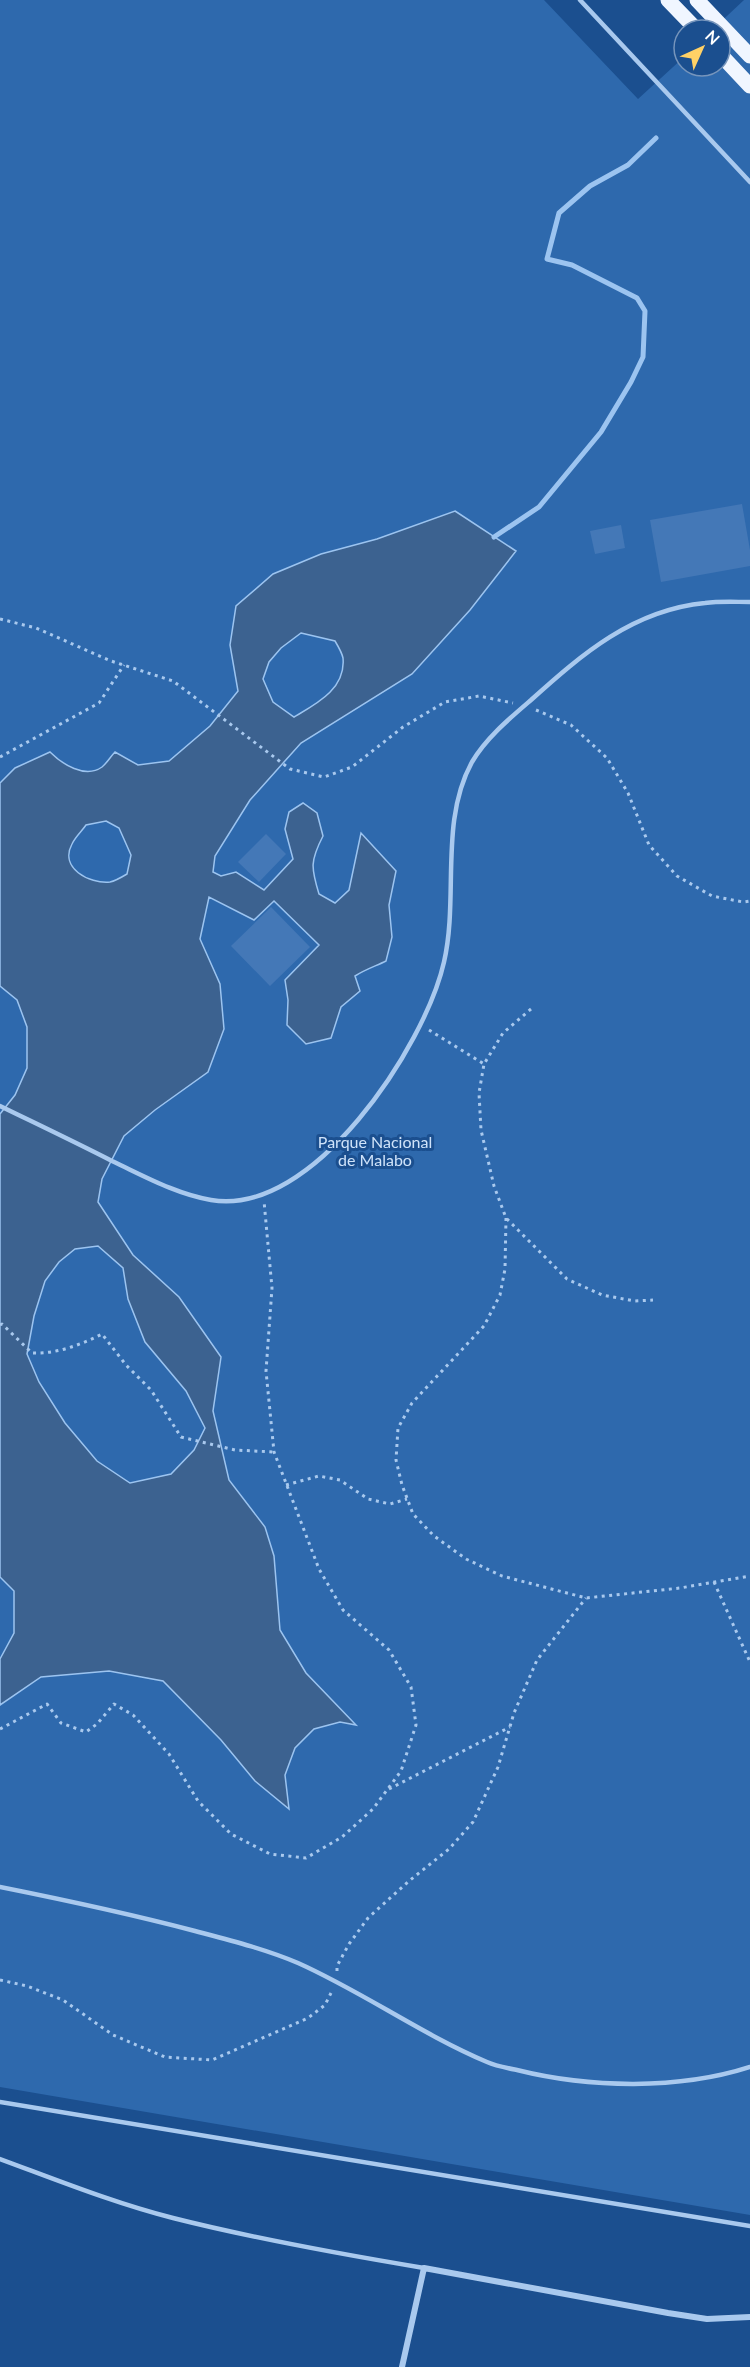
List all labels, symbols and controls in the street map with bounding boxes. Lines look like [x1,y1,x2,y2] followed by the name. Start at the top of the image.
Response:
[672,18,732,78] north arrow
[702,26,724,48] text: N
[318,1132,432,1169] park label: Parque Nacional de Malabo

